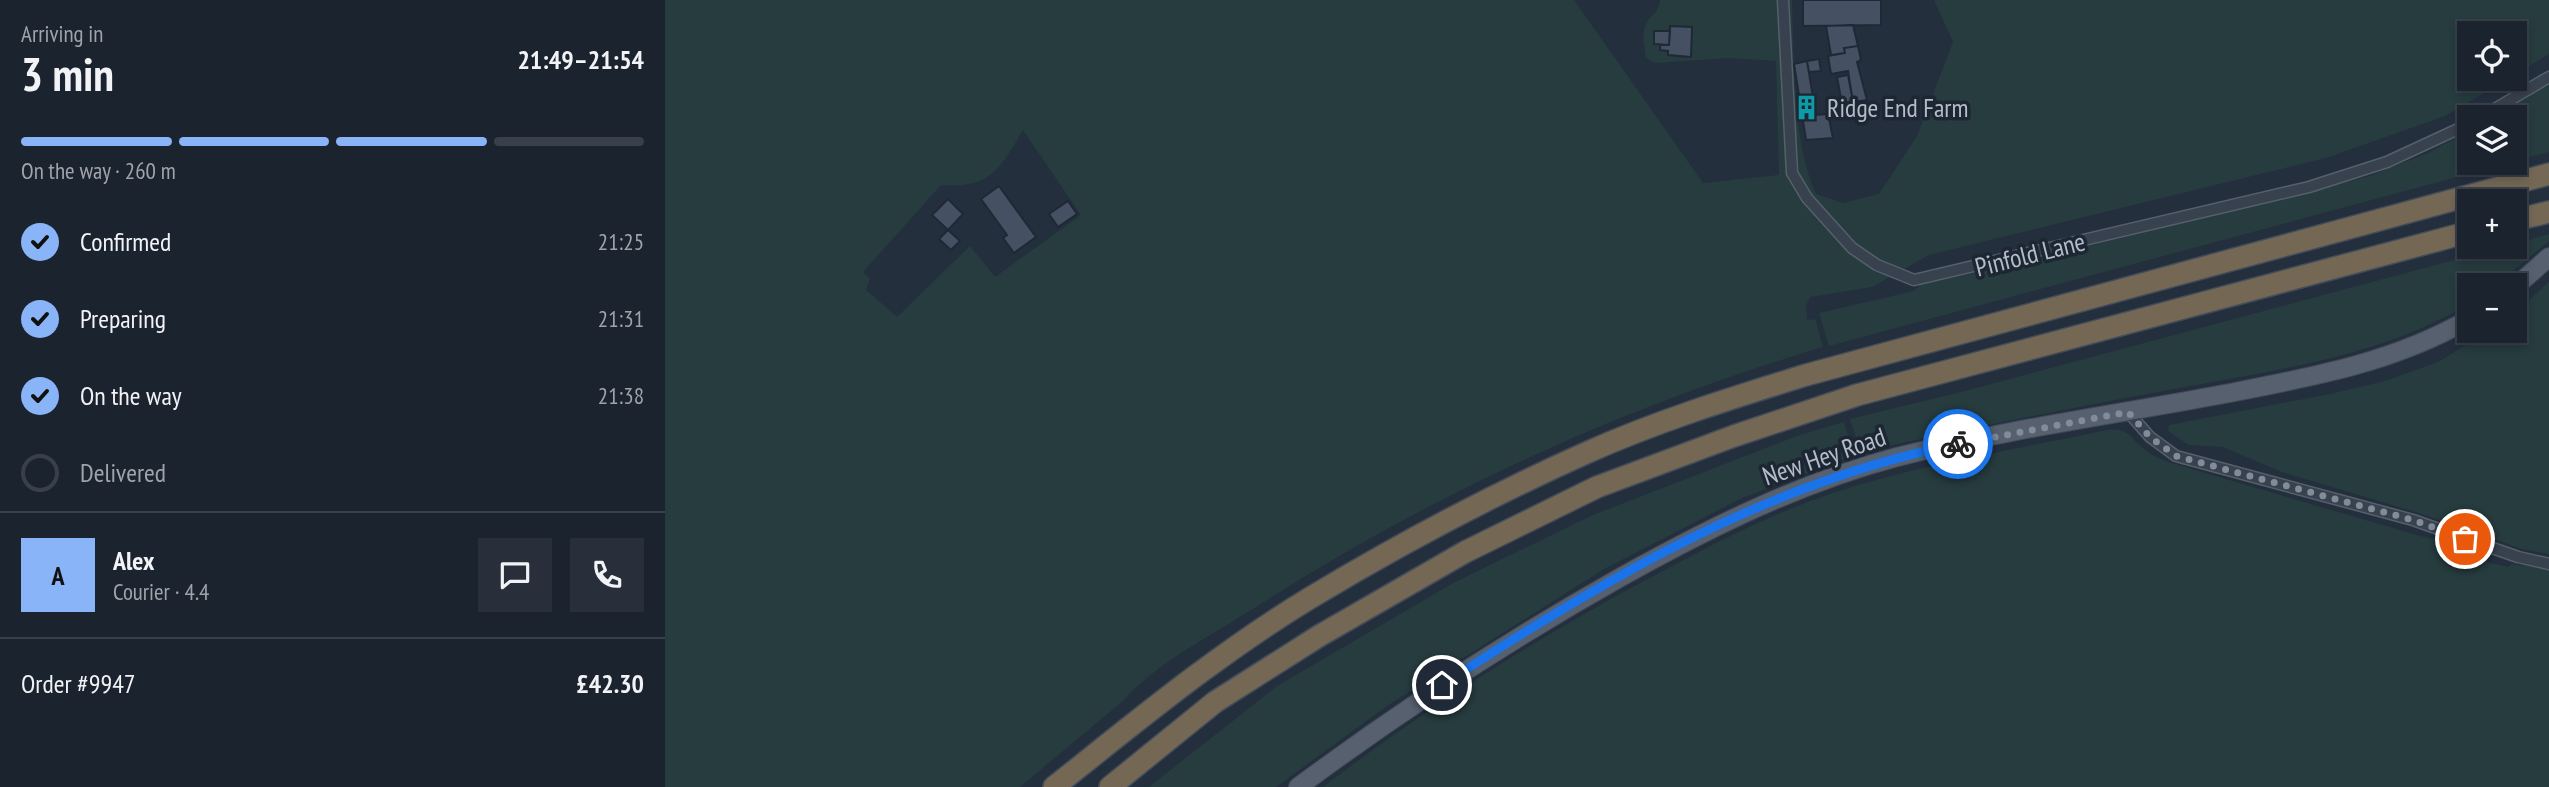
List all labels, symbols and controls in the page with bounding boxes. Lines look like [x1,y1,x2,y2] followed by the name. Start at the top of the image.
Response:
[21,19,103,48] text: Arriving in
[2457,21,2527,343] map controls
[2457,21,2527,91] button: locate
[517,43,644,76] text: 21:49–21:54
[21,44,114,104] text: 3 min
[1827,91,1968,124] place label: Ridge End Farm
[1793,93,1821,121] building icon: Ridge End Farm
[2457,105,2527,175] button: layers
[21,156,176,185] text: On the way · 260 m
[2457,189,2527,259] button: +
[21,223,59,261] icon: check
[1972,224,2088,284] street label: Pinfold Lane
[80,225,171,258] text: Confirmed
[598,227,644,256] text: 21:25
[2457,273,2527,343] button: −
[21,300,59,338] icon: check
[80,302,166,335] text: Preparing
[598,304,644,333] text: 21:31
[21,377,59,415] icon: check
[80,379,182,412] text: On the way
[598,381,644,410] text: 21:38
[1923,409,1993,479] courier
[1758,420,1890,492] street label: New Hey Road
[1939,425,1977,463] icon: bike
[80,456,166,489] text: Delivered
[2435,509,2495,569] pin
[2446,520,2484,558] icon: bag
[478,538,552,612] button: chat
[570,538,644,612] button: phone
[113,544,154,577] text: Alex
[51,559,65,592] text: A
[113,577,209,606] text: Courier · 4.4
[1412,655,1472,715] pin
[1423,666,1461,704] icon: home
[21,667,136,700] text: Order #9947
[576,667,644,700] text: £42.30

